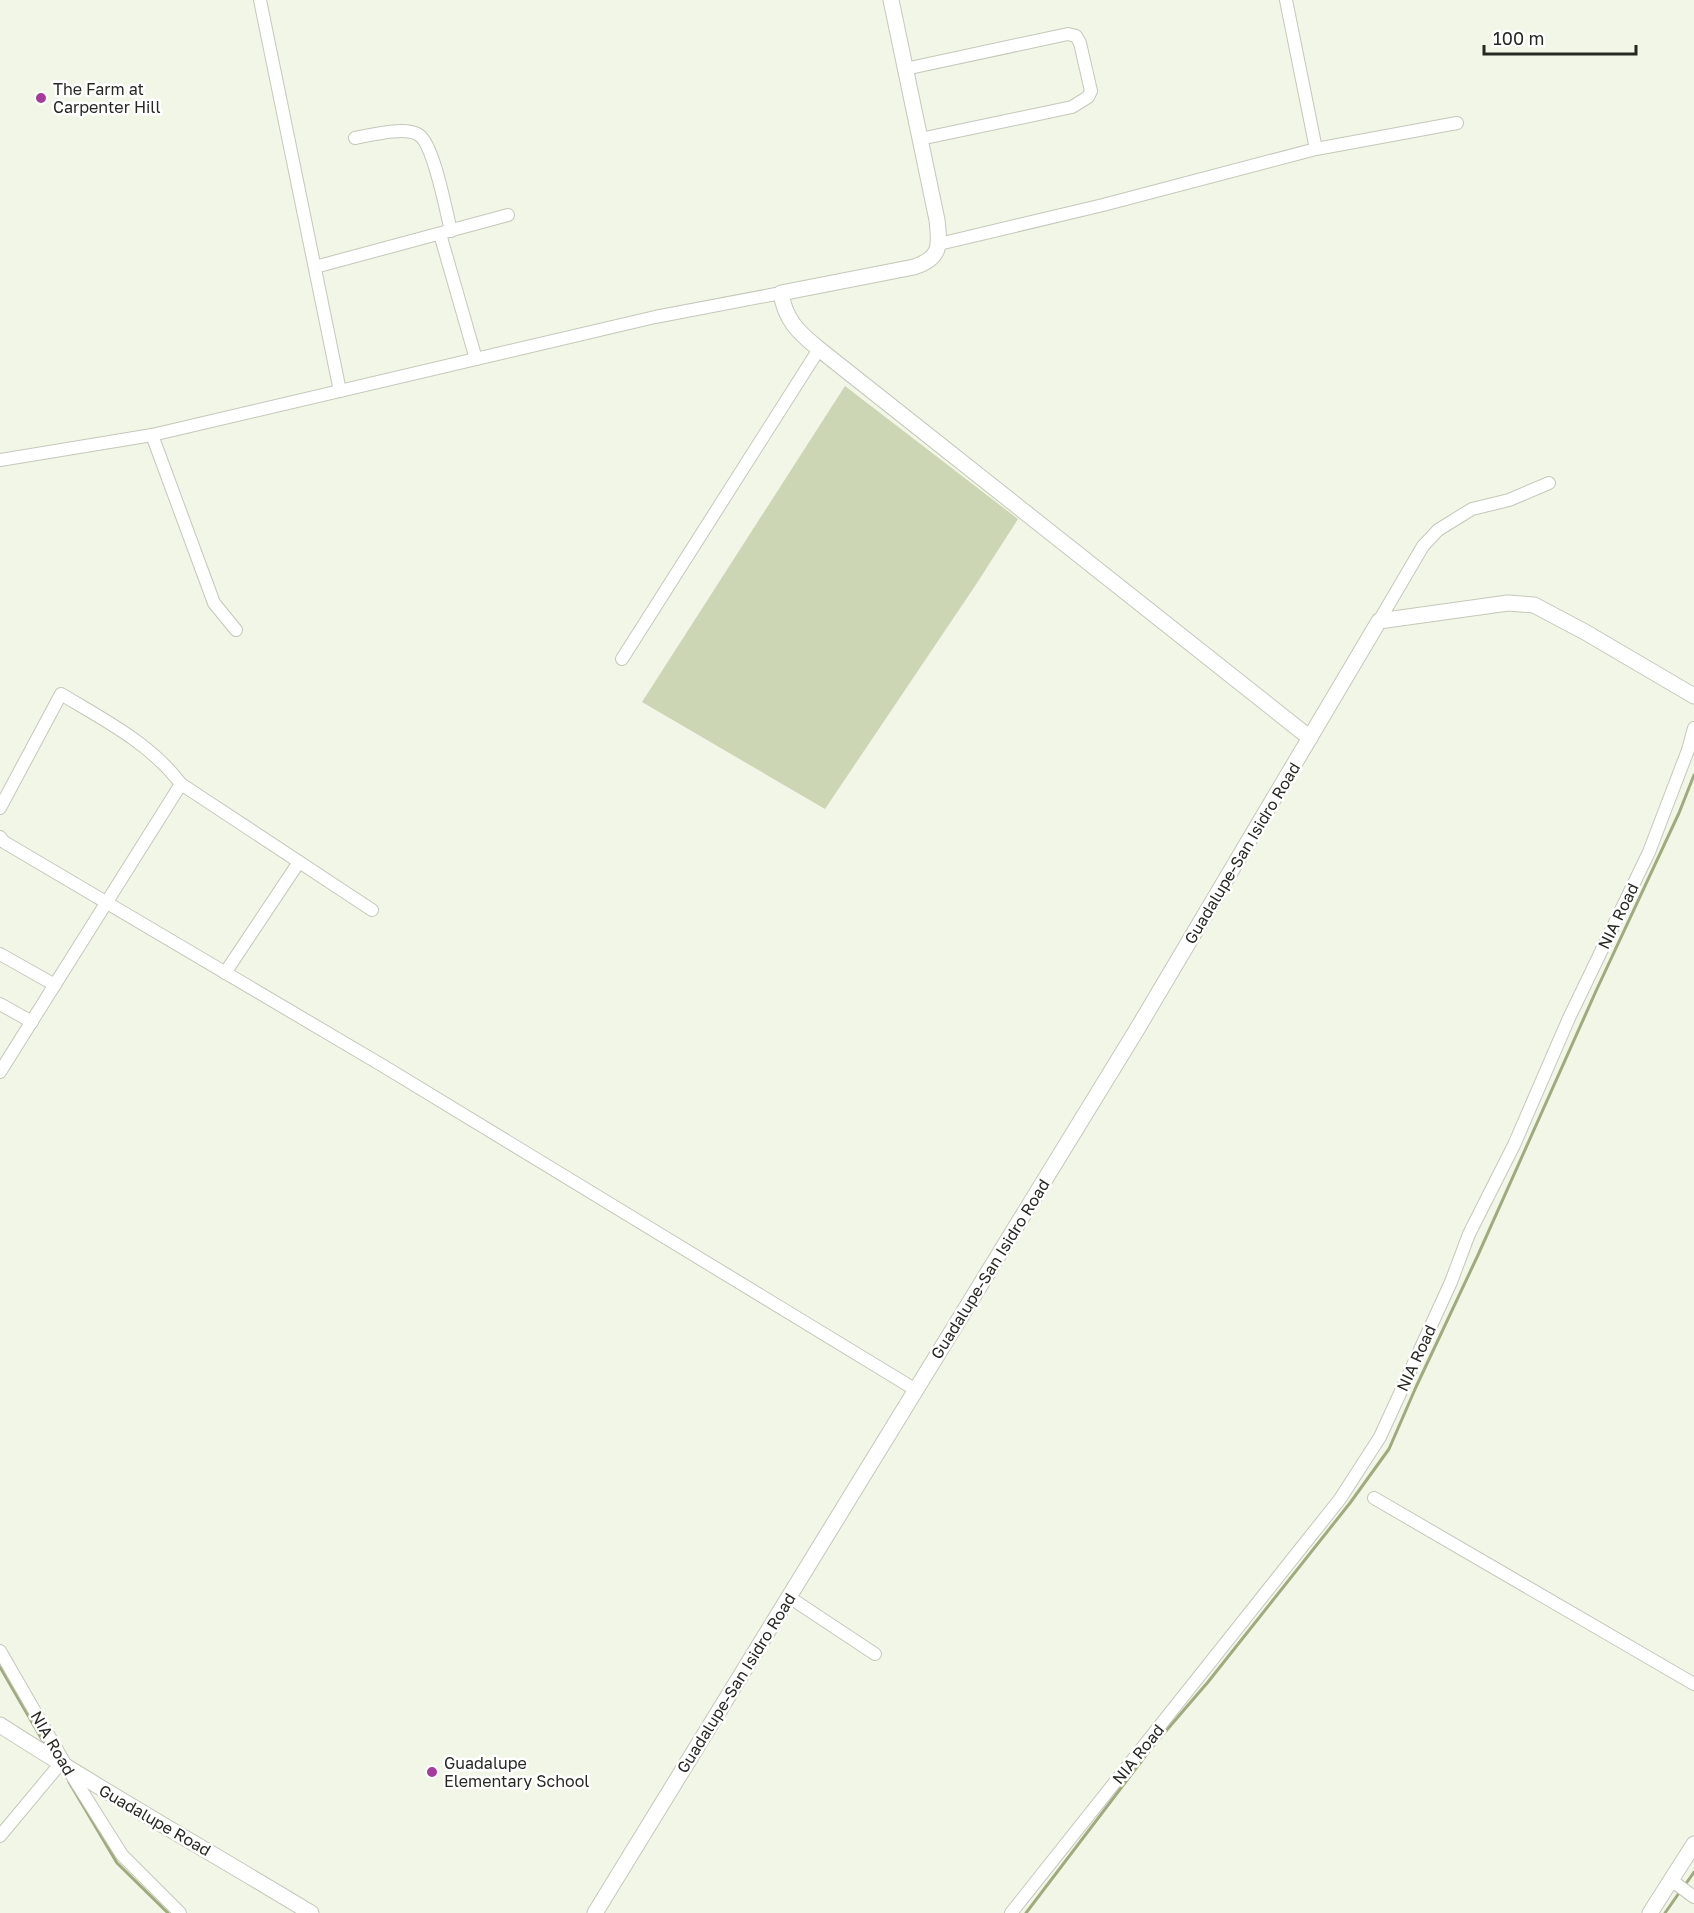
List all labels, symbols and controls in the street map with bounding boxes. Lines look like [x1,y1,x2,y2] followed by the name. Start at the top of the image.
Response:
[1484,18,1636,56] scale bar
[1493,27,1544,49] text: 100 m
[53,79,161,117] place label: The Farm at Carpenter Hill
[34,91,48,105] marker: The Farm at Carpenter Hill
[1180,758,1304,948] street label: Guadalupe-San Isidro Road
[1593,880,1643,952] street label: NIA Road
[926,1175,1054,1363] street label: Guadalupe-San Isidro Road
[1392,1322,1440,1394] street label: NIA Road
[672,1589,800,1777] street label: Guadalupe-San Isidro Road
[27,1707,79,1779] street label: NIA Road
[1108,1720,1168,1788] street label: NIA Road
[444,1753,589,1791] place label: Guadalupe Elementary School
[425,1765,439,1779] marker: Guadalupe Elementary School
[95,1780,215,1860] street label: Guadalupe Road

